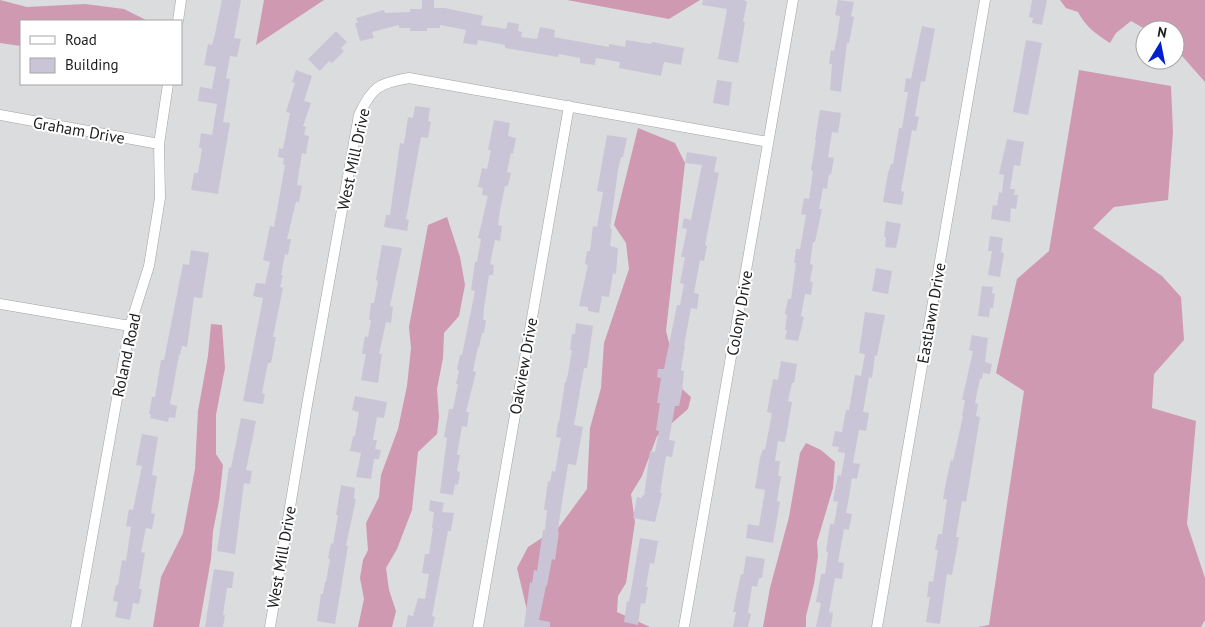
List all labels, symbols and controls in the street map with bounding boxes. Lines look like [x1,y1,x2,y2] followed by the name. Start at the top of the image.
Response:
[20,20,182,85] legend
[1135,20,1185,70] north arrow
[1156,23,1168,42] text: N
[65,30,97,49] text: Road
[65,55,119,74] text: Building
[332,106,374,212] street label: West Mill Drive
[31,112,127,148] street label: Graham Drive
[912,261,950,365] street label: Eastlawn Drive
[722,269,756,357] street label: Colony Drive
[107,311,145,399] street label: Roland Road
[505,316,541,416] street label: Oakview Drive
[262,504,300,610] street label: West Mill Drive

